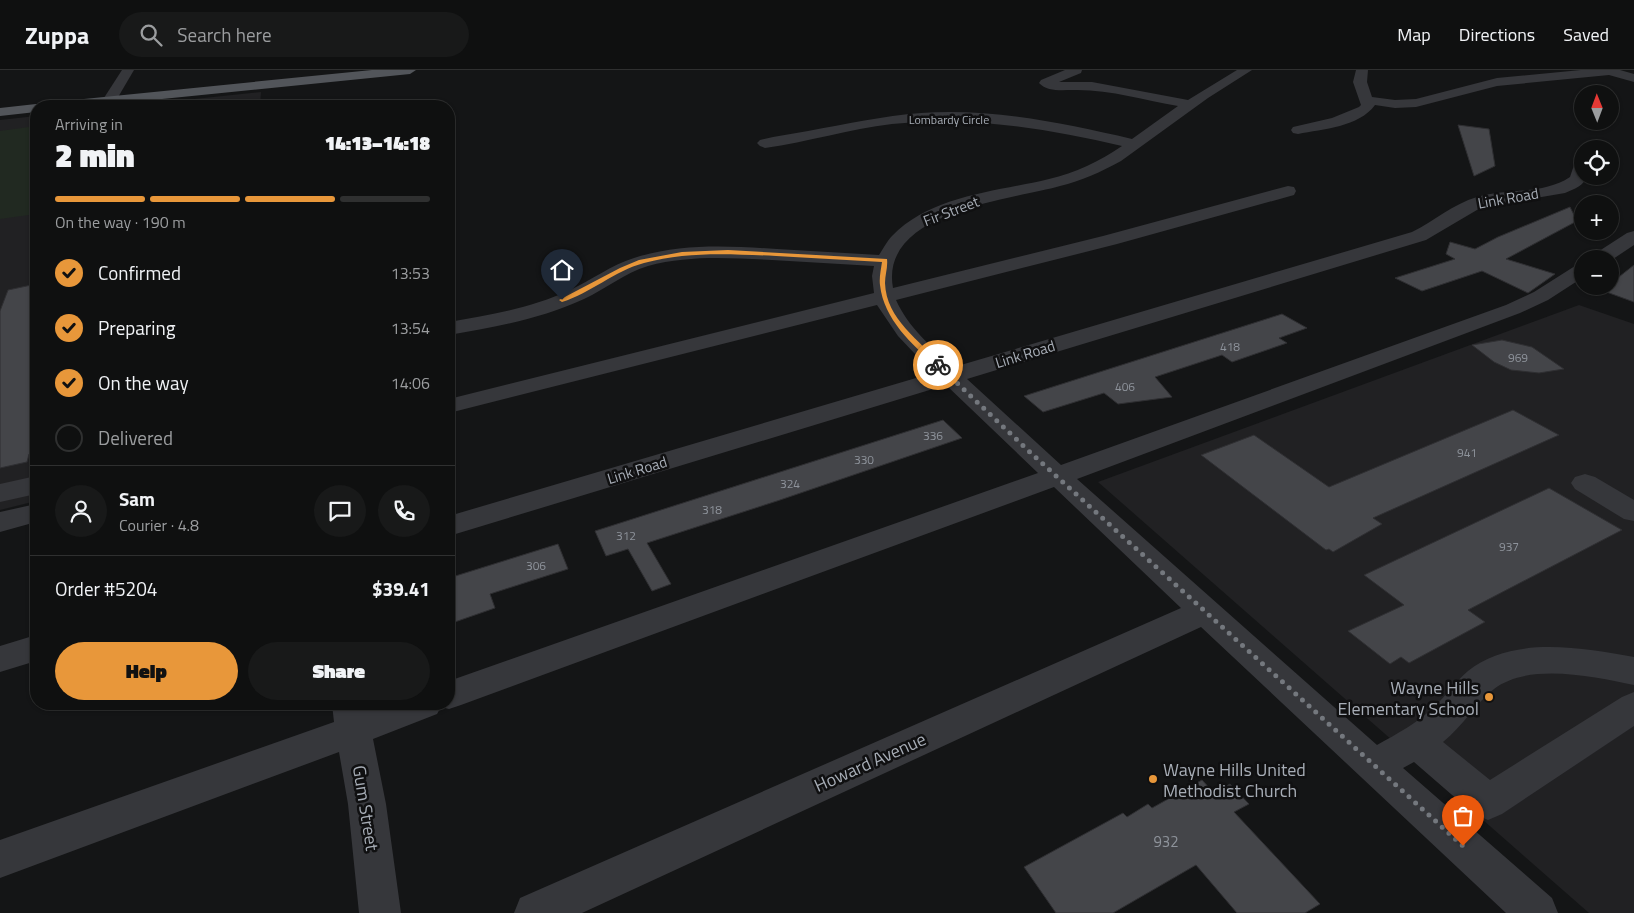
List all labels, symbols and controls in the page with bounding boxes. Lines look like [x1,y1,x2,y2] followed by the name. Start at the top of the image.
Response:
[119,12,469,57] search box
[25,17,89,53] text: Zuppa
[177,20,271,49] text: Search here
[137,21,165,49] icon: search
[1397,21,1431,48] text: Map
[1459,21,1535,48] text: Directions
[1563,21,1609,48] text: Saved
[1574,85,1619,130] north arrow
[1574,85,1619,295] map controls
[909,110,989,129] street label: Lombardy Circle
[55,112,123,136] text: Arriving in
[325,128,430,157] text: 14:13–14:18
[55,131,135,179] text: 2 min
[1574,140,1619,185] button: locate
[1476,181,1540,215] street label: Link Road
[920,190,983,232] street label: Fir Street
[1574,195,1619,240] button: +
[55,210,186,234] text: On the way · 190 m
[541,249,583,300] pin
[1574,250,1619,295] button: −
[548,256,576,284] icon: home
[98,258,181,287] text: Confirmed
[55,259,83,287] icon: check
[391,261,430,285] text: 13:53
[98,313,175,342] text: Preparing
[55,314,83,342] icon: check
[391,316,430,340] text: 13:54
[992,334,1058,374] street label: Link Road
[1220,337,1240,356] house number: 418
[913,340,963,390] courier
[1508,348,1528,367] house number: 969
[924,351,952,379] icon: bike
[98,368,189,397] text: On the way
[55,369,83,397] icon: check
[391,371,430,395] text: 14:06
[1115,377,1135,396] house number: 406
[98,423,173,452] text: Delivered
[923,426,943,445] house number: 336
[1457,443,1477,462] house number: 941
[604,450,670,490] street label: Link Road
[854,450,874,469] house number: 330
[780,474,800,493] house number: 324
[119,484,155,513] text: Sam
[55,485,107,537] button: person
[314,485,366,537] button: chat
[378,485,430,537] button: phone
[702,500,722,519] house number: 318
[119,513,199,537] text: Courier · 4.8
[616,526,636,545] house number: 312
[1499,537,1519,556] house number: 937
[526,556,546,575] house number: 306
[55,574,157,603] text: Order #5204
[372,574,430,603] text: $39.41
[55,642,238,700] button: Help
[248,642,430,700] button: Share
[1337,674,1479,722] place label: Wayne Hills Elementary School
[1483,691,1495,703] marker: Wayne Hills Elementary School
[810,725,930,799] street label: Howard Avenue
[1163,756,1306,804] place label: Wayne Hills United Methodist Church
[346,763,386,853] street label: Gum Street
[1147,773,1159,785] marker: Wayne Hills United Methodist Church
[1442,795,1484,846] pin
[1449,802,1477,830] icon: bag
[1153,830,1179,853] house number: 932

